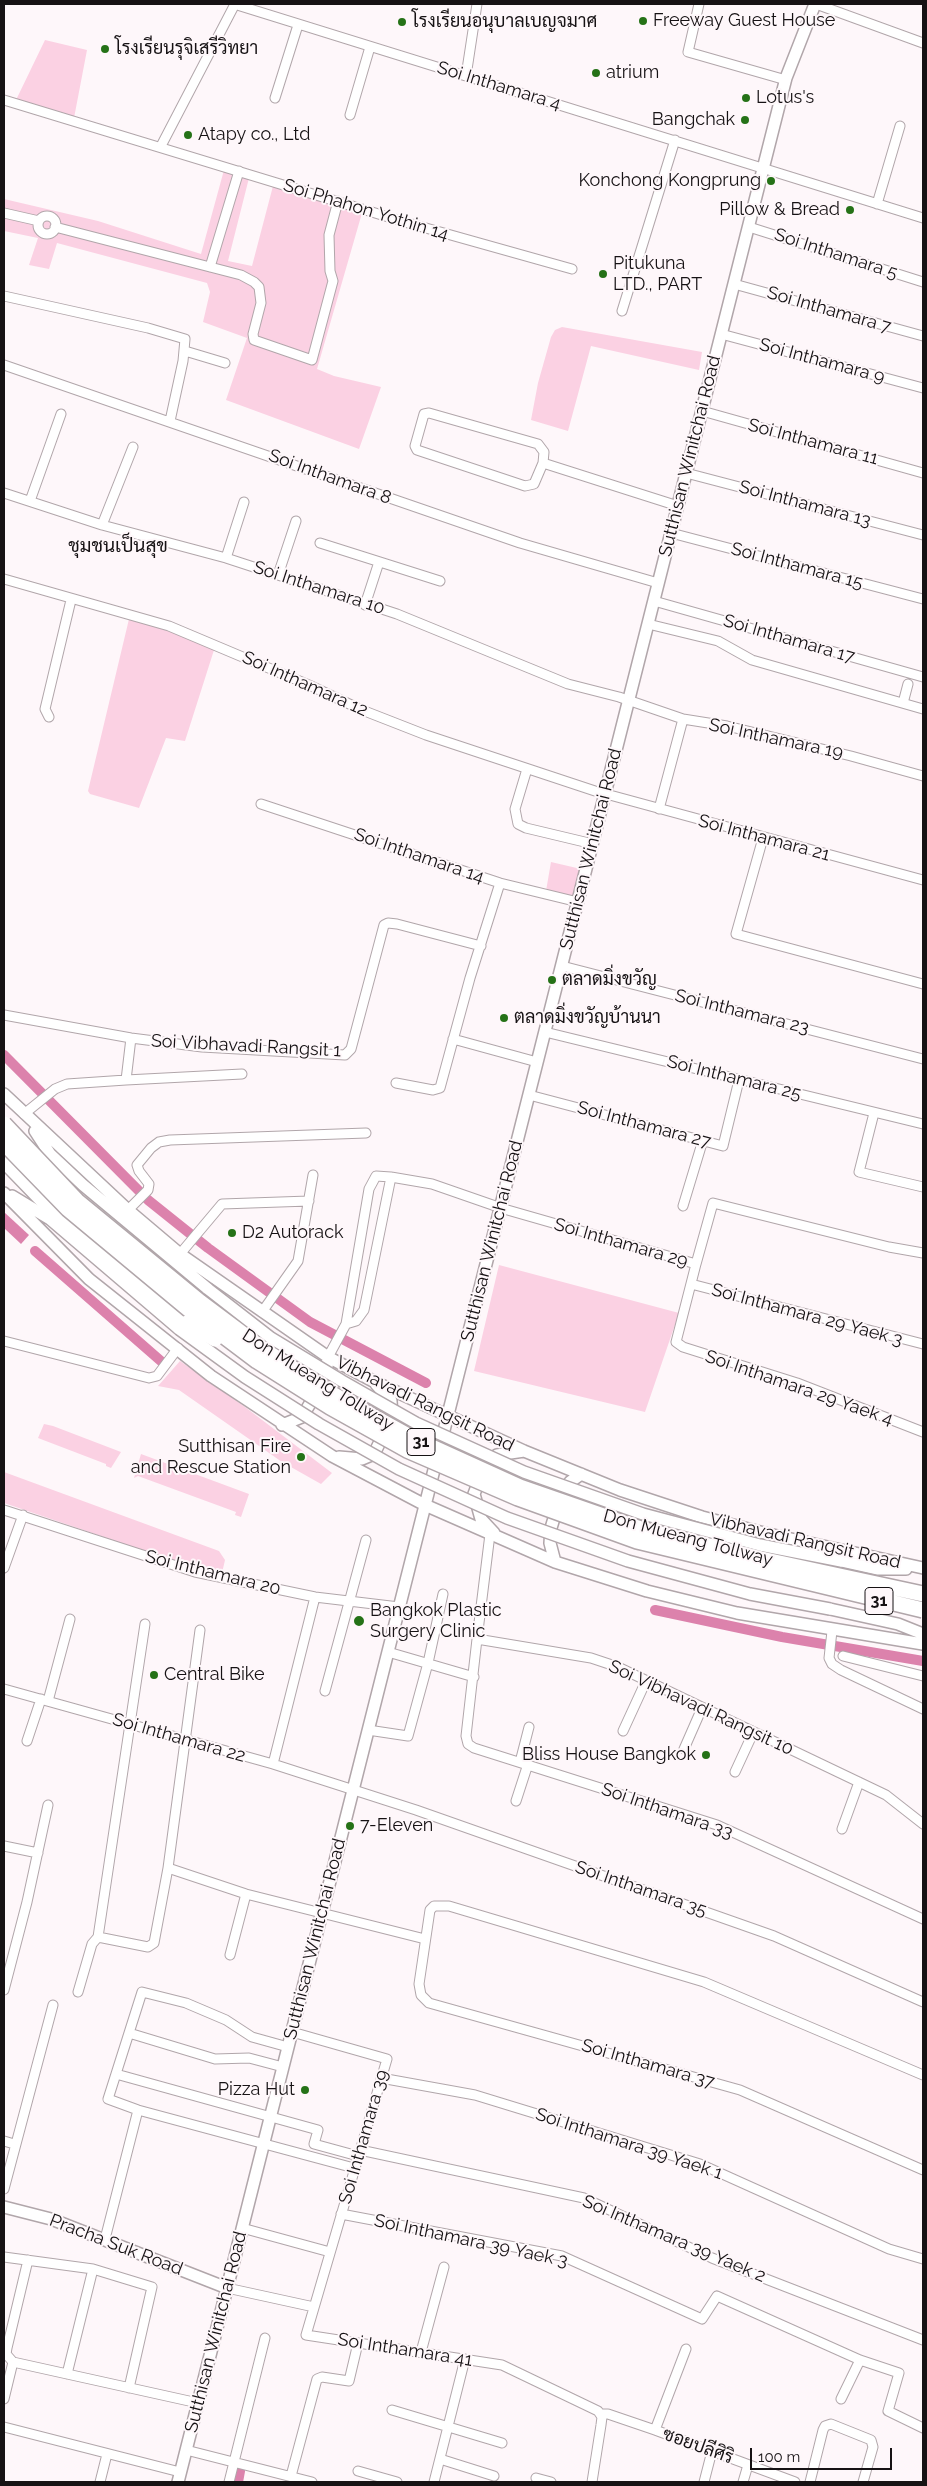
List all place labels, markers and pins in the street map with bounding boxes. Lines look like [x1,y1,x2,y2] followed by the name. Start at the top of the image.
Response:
[653,10,835,32] place label: Freeway Guest House
[412,11,597,33] place label: โรงเรียนอนุบาลเบญจมาศ
[637,15,649,27] marker: Freeway Guest House
[396,16,408,28] marker: โรงเรียนอนุบาลเบญจมาศ
[115,38,258,60] place label: โรงเรียนรุจิเสรีวิทยา
[99,43,111,55] marker: โรงเรียนรุจิเสรีวิทยา
[606,62,659,84] place label: atrium
[590,67,602,79] marker: atrium
[756,87,814,109] place label: Lotus's
[740,92,752,104] marker: Lotus's
[652,109,735,131] place label: Bangchak
[739,114,751,126] marker: Bangchak
[198,124,310,146] place label: Atapy co., Ltd
[182,129,194,141] marker: Atapy co., Ltd
[578,170,761,192] place label: Konchong Kongprung
[765,175,777,187] marker: Konchong Kongprung
[719,199,840,221] place label: Pillow & Bread
[844,204,856,216] marker: Pillow & Bread
[613,253,702,296] place label: Pitukuna LTD., PART
[597,268,609,280] marker: Pitukuna LTD., PART
[562,969,657,991] place label: ตลาดมิ่งขวัญ
[546,974,558,986] marker: ตลาดมิ่งขวัญ
[514,1007,661,1029] place label: ตลาดมิ่งขวัญบ้านนา
[498,1012,510,1024] marker: ตลาดมิ่งขวัญบ้านนา
[242,1222,344,1244] place label: D2 Autorack
[226,1227,238,1239] marker: D2 Autorack
[131,1436,291,1478] place label: Sutthisan Fire and Rescue Station
[295,1451,307,1463] marker: Sutthisan Fire and Rescue Station
[370,1600,502,1642] place label: Bangkok Plastic Surgery Clinic
[352,1614,366,1628] marker: Bangkok Plastic Surgery Clinic
[164,1664,264,1686] place label: Central Bike
[148,1669,160,1681] marker: Central Bike
[522,1744,696,1766] place label: Bliss House Bangkok
[700,1749,712,1761] marker: Bliss House Bangkok
[360,1815,433,1837] place label: 7-Eleven
[344,1820,356,1832] marker: 7-Eleven
[218,2079,295,2101] place label: Pizza Hut
[299,2084,311,2096] marker: Pizza Hut

